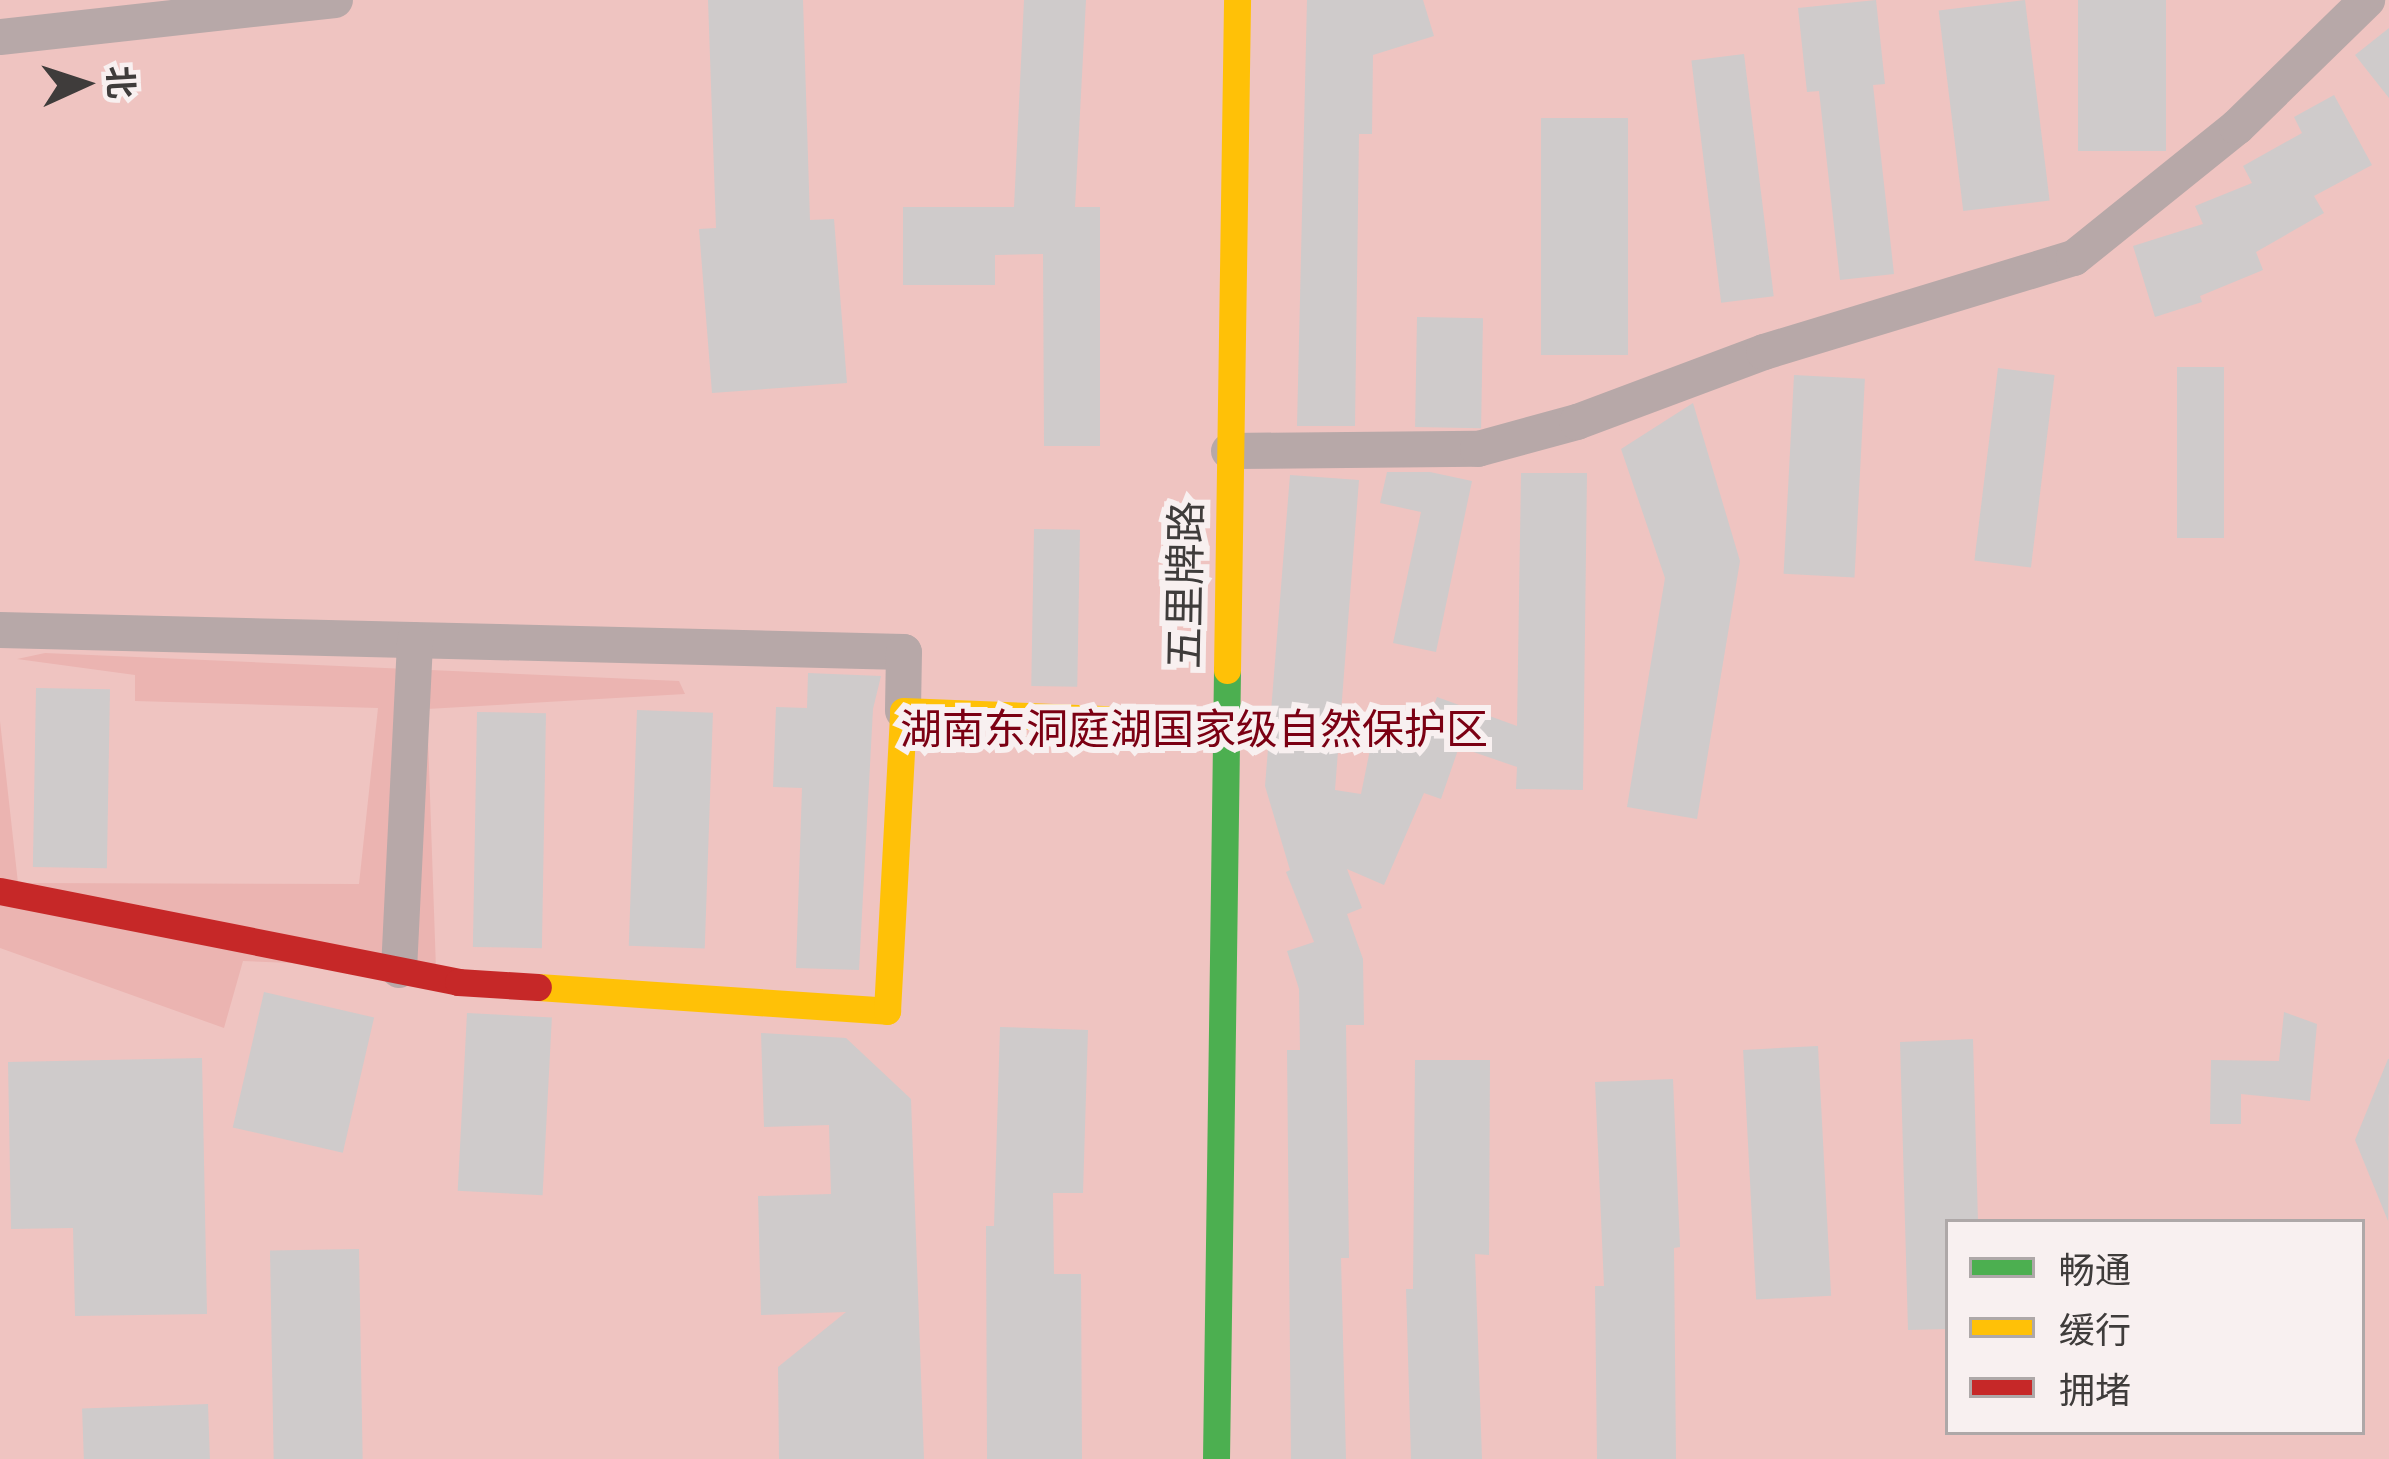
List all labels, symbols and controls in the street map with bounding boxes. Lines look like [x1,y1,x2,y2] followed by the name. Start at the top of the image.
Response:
[24,24,144,144] north arrow
[99,65,141,100] text: 北
[1159,501,1213,669] street label: 五里牌路
[900,705,1488,755] park label: 湖南东洞庭湖国家级自然保护区
[1945,1219,2365,1435] legend
[2059,1249,2131,1293] text: 畅通
[2059,1309,2131,1353] text: 缓行
[2059,1369,2131,1413] text: 拥堵

